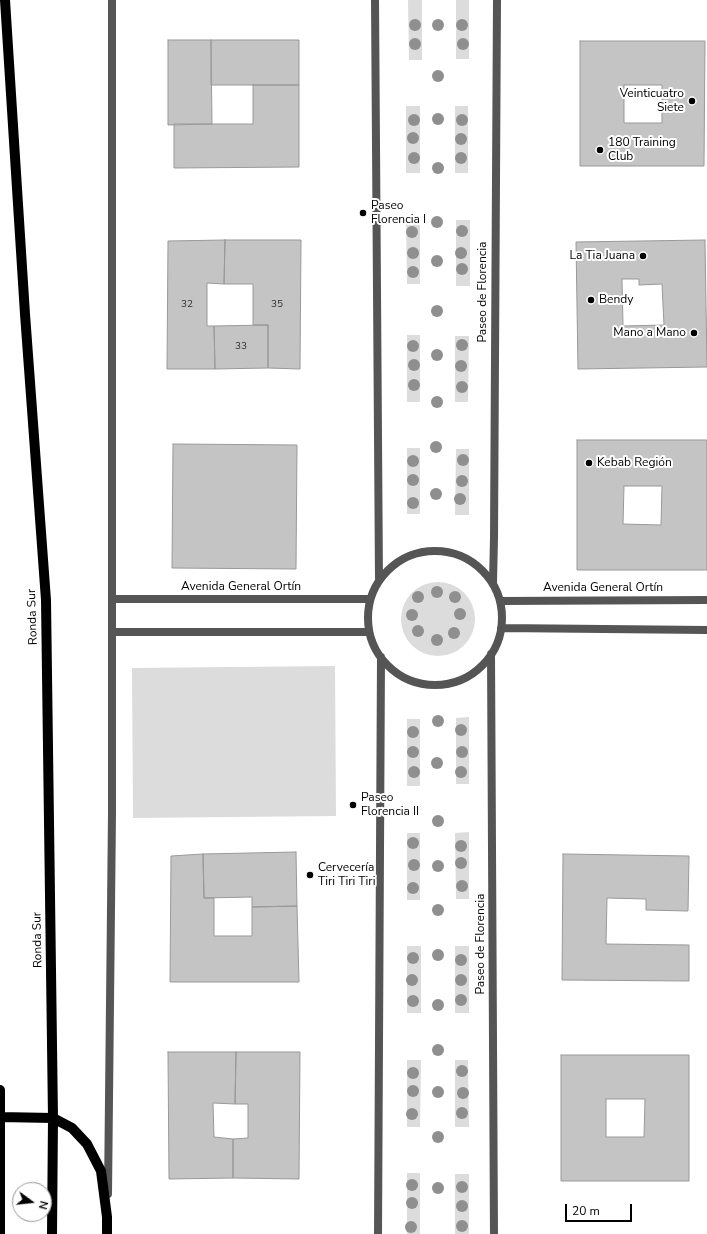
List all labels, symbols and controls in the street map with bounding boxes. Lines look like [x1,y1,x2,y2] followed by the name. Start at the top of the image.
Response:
[620,87,684,115] place label: Veinticuatro Siete
[687,96,697,106] marker: Veinticuatro Siete
[608,136,676,164] place label: 180 Training Club
[595,145,605,155] marker: 180 Training Club
[371,199,426,227] place label: Paseo Florencia I
[358,208,368,218] marker: Paseo Florencia I
[476,242,490,342] street label: Paseo de Florencia
[569,249,635,263] place label: La Tia Juana
[638,251,648,261] marker: La Tia Juana
[599,293,633,307] place label: Bendy
[586,295,596,305] marker: Bendy
[181,299,193,311] house number: 32
[271,299,283,311] house number: 35
[613,326,686,340] place label: Mano a Mano
[689,328,699,338] marker: Mano a Mano
[235,341,247,353] house number: 33
[597,456,672,470] place label: Kebab Región
[584,458,594,468] marker: Kebab Región
[181,580,301,594] street label: Avenida General Ortín
[543,581,663,595] street label: Avenida General Ortín
[25,589,41,645] street label: Ronda Sur
[361,791,419,819] place label: Paseo Florencia II
[348,800,358,810] marker: Paseo Florencia II
[318,861,375,889] place label: Cervecería Tiri Tiri Tiri
[305,870,315,880] marker: Cervecería Tiri Tiri Tiri
[474,894,488,994] street label: Paseo de Florencia
[30,912,46,968] street label: Ronda Sur
[12,1182,52,1222] north arrow
[567,1196,634,1222] scale bar
[35,1199,51,1211] text: N
[572,1203,600,1219] text: 20 m

